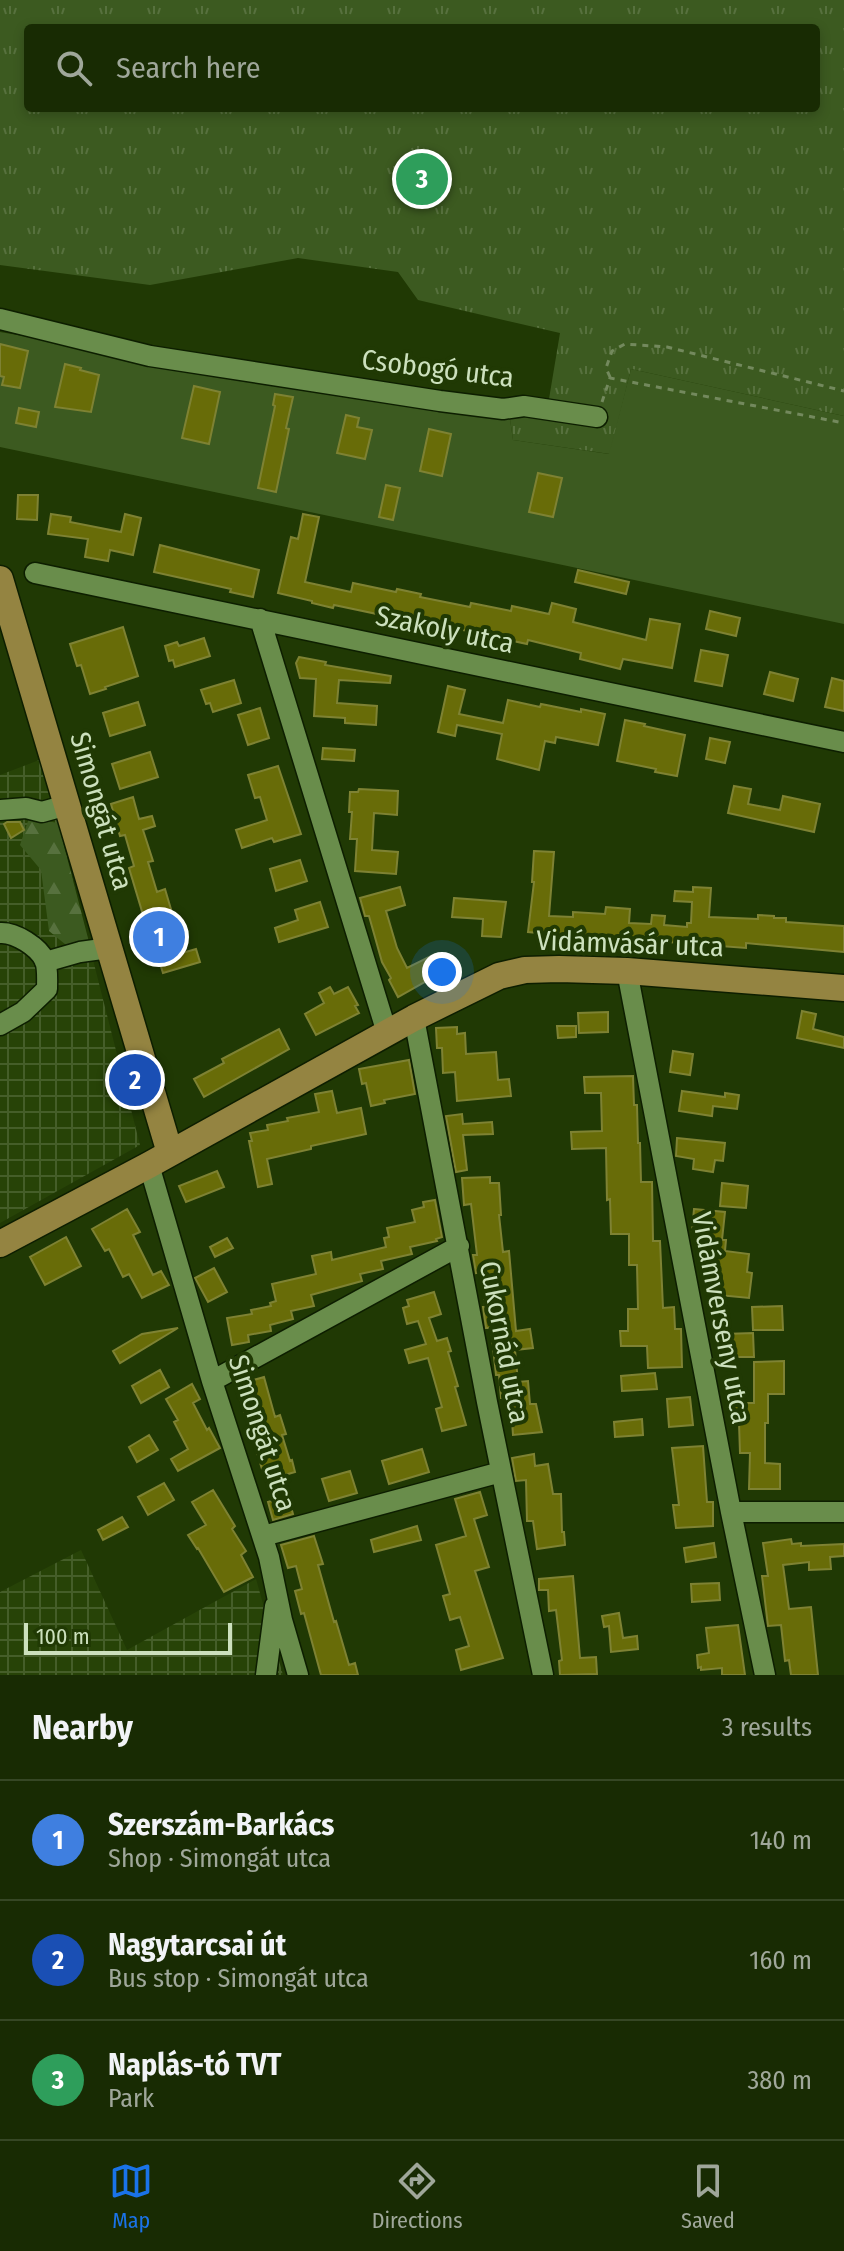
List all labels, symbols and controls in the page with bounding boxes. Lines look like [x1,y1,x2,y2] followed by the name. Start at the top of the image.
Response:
[24,24,820,112] search box
[52,46,96,90] icon: search
[116,50,261,86] text: Search here
[396,149,448,209] pin: 3
[360,343,516,394] street label: Csobogó utca
[373,599,517,660] street label: Szakoly utca
[63,728,140,894] street label: Simongát utca
[133,907,185,967] pin: 1
[536,924,724,963] street label: Vidámvásár utca
[422,952,462,992] your location
[109,1050,161,1110] pin: 2
[685,1209,758,1427] street label: Vidámverseny utca
[473,1258,536,1426] street label: Cukornád utca
[222,1351,303,1516] street label: Simongát utca
[24,1619,232,1655] scale bar
[36,1623,90,1650] text: 100 m
[32,1707,133,1748] text: Nearby
[722,1712,812,1743] text: 3 results
[108,1807,334,1843] text: Szerszám-Barkács
[53,1825,64,1856] text: 1
[750,1825,812,1856] text: 140 m
[108,1843,331,1874] text: Shop · Simongát utca
[108,1927,286,1963] text: Nagytarcsai út
[52,1945,64,1976] text: 2
[749,1945,812,1976] text: 160 m
[108,1963,369,1994] text: Bus stop · Simongát utca
[108,2047,281,2083] text: Naplás-tó TVT
[52,2065,64,2096] text: 3
[748,2065,812,2096] text: 380 m
[108,2083,154,2114] text: Park
[109,2159,153,2234] tab: Map
[372,2159,463,2234] tab: Directions
[681,2159,735,2234] tab: Saved

